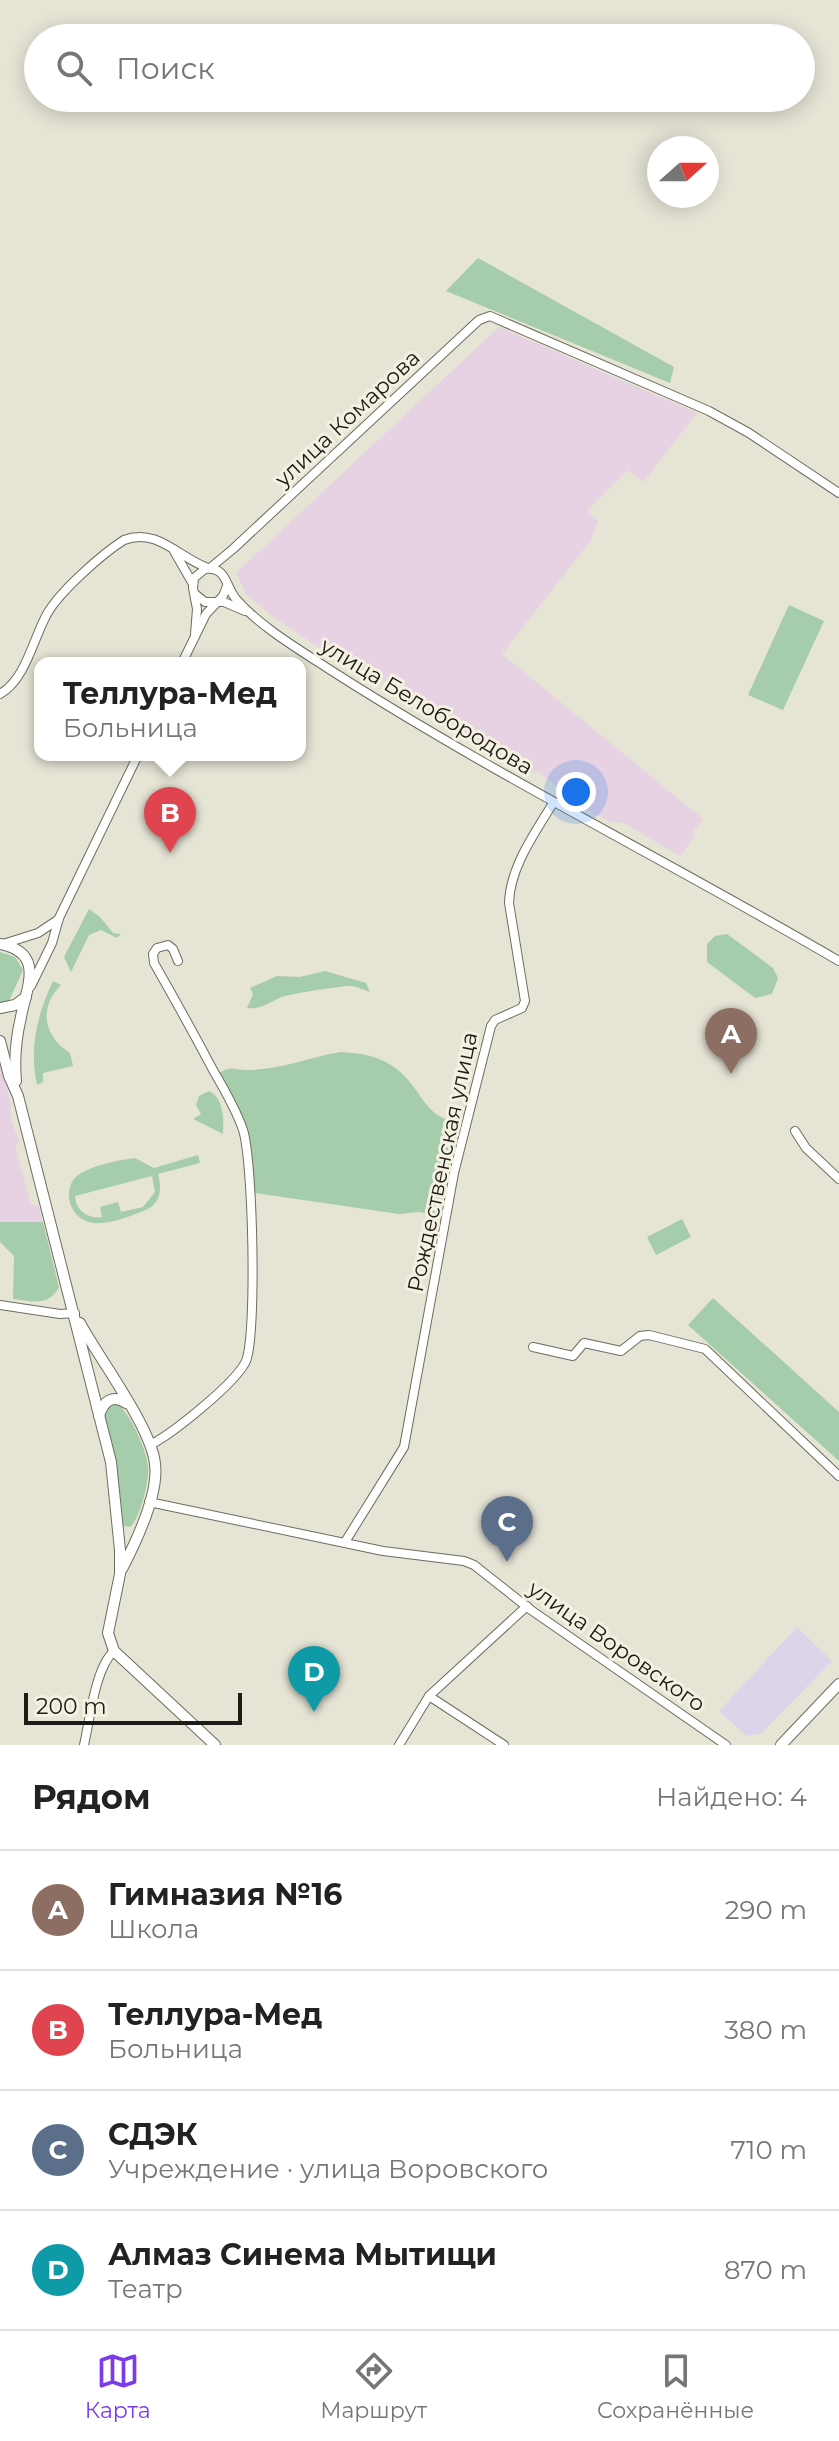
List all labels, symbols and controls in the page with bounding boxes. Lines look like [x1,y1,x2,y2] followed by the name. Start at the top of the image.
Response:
[24,24,815,112] search box
[52,46,96,90] icon: search
[116,50,215,87] text: Поиск
[647,136,719,208] north arrow
[268,344,426,493] street label: улица Комарова
[314,632,538,781] street label: улица Белобородова
[34,657,306,761] popup
[63,675,277,712] text: Теллура-Мед
[63,712,198,744] text: Больница
[556,772,596,812] your location
[144,787,196,853] pin: B
[705,1008,757,1074] pin: A
[402,1030,483,1295] street label: Рождественская улица
[481,1496,533,1562] pin: C
[522,1575,710,1718] street label: улица Воровского
[288,1646,340,1712] pin: D
[24,1689,242,1725] scale bar
[36,1693,107,1720] text: 200 m
[32,1776,151,1818] text: Рядом
[656,1781,807,1813] text: Найдено: 4
[108,1876,342,1913] text: Гимназия №16
[48,1894,68,1926] text: A
[725,1894,807,1926] text: 290 m
[108,1913,199,1945] text: Школа
[108,1996,322,2033] text: Теллура-Мед
[48,2014,68,2046] text: B
[724,2014,807,2046] text: 380 m
[108,2033,243,2065] text: Больница
[108,2116,198,2153] text: СДЭК
[49,2134,67,2166] text: C
[730,2134,807,2166] text: 710 m
[108,2153,548,2185] text: Учреждение · улица Воровского
[108,2236,497,2273] text: Алмаз Синема Мытищи
[47,2254,69,2286] text: D
[724,2254,807,2286] text: 870 m
[108,2273,183,2305] text: Театр
[85,2349,151,2424] tab: Карта
[320,2349,427,2424] tab: Маршрут
[597,2349,754,2424] tab: Сохранённые

